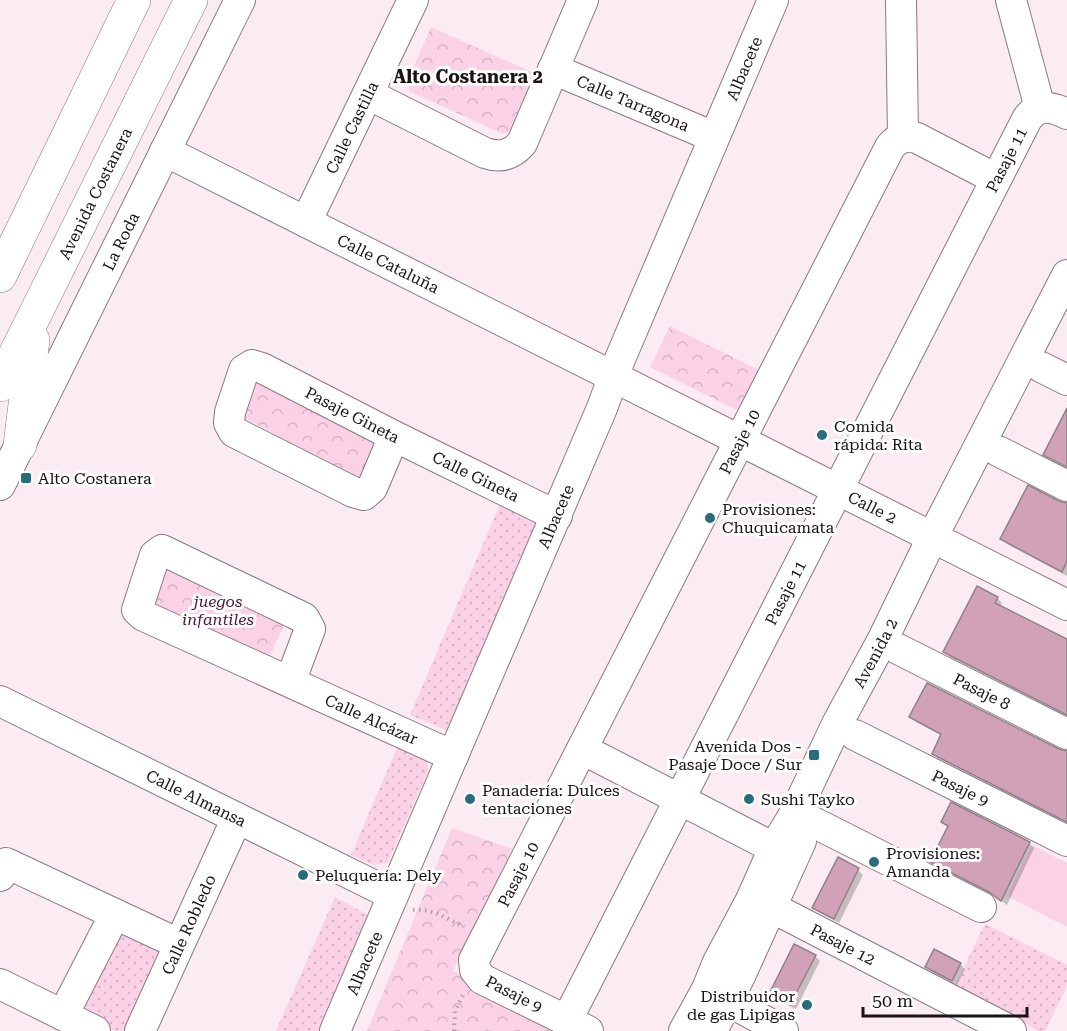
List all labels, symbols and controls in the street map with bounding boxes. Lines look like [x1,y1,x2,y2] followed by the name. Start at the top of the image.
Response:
[722,33,766,103] street label: Albacete
[393,66,543,87] district label: Alto Costanera 2
[574,71,693,135] street label: Calle Tarragona
[321,78,382,177] street label: Calle Castilla
[54,124,136,262] street label: Avenida Costanera
[982,124,1031,195] street label: Pasaje 11
[98,209,143,273] street label: La Roda
[334,230,443,297] street label: Calle Cataluña
[302,382,403,447] street label: Pasaje Gineta
[715,406,764,477] street label: Pasaje 10
[834,417,923,454] place label: Comida rápida: Rita
[815,428,829,442] marker: Comida rápida: Rita
[429,447,523,506] street label: Calle Gineta
[38,469,152,488] place label: Alto Costanera
[19,471,33,485] marker: Alto Costanera
[534,481,578,551] street label: Albacete
[845,487,900,527] street label: Calle 2
[722,500,835,537] place label: Provisiones: Chuquicamata
[703,511,717,525] marker: Provisiones: Chuquicamata
[761,557,810,628] street label: Pasaje 11
[182,592,254,629] park label: juegos infantiles
[849,615,901,691] street label: Avenida 2
[950,669,1014,714] street label: Pasaje 8
[322,690,421,748] street label: Calle Alcázar
[668,737,802,774] place label: Avenida Dos - Pasaje Doce / Sur
[807,748,821,762] marker: Avenida Dos - Pasaje Doce / Sur
[143,765,250,831] street label: Calle Almansa
[929,766,992,810] street label: Pasaje 9
[482,781,620,818] place label: Panadería: Dulces tentaciones
[761,790,855,809] place label: Sushi Tayko
[463,792,477,806] marker: Panadería: Dulces tentaciones
[742,792,756,806] marker: Sushi Tayko
[493,838,542,910] street label: Pasaje 10
[886,844,980,881] place label: Provisiones: Amanda
[867,855,881,869] marker: Provisiones: Amanda
[315,866,442,885] place label: Peluquería: Dely
[296,868,310,882] marker: Peluquería: Dely
[157,871,220,978] street label: Calle Robledo
[807,920,879,969] street label: Pasaje 12
[342,928,386,998] street label: Albacete
[482,972,546,1016] street label: Pasaje 9
[863,980,1026,1018] scale bar
[687,987,795,1024] place label: Distribuidor de gas Lipigas
[872,990,913,1011] text: 50 m
[800,998,814,1012] marker: Distribuidor de gas Lipigas

